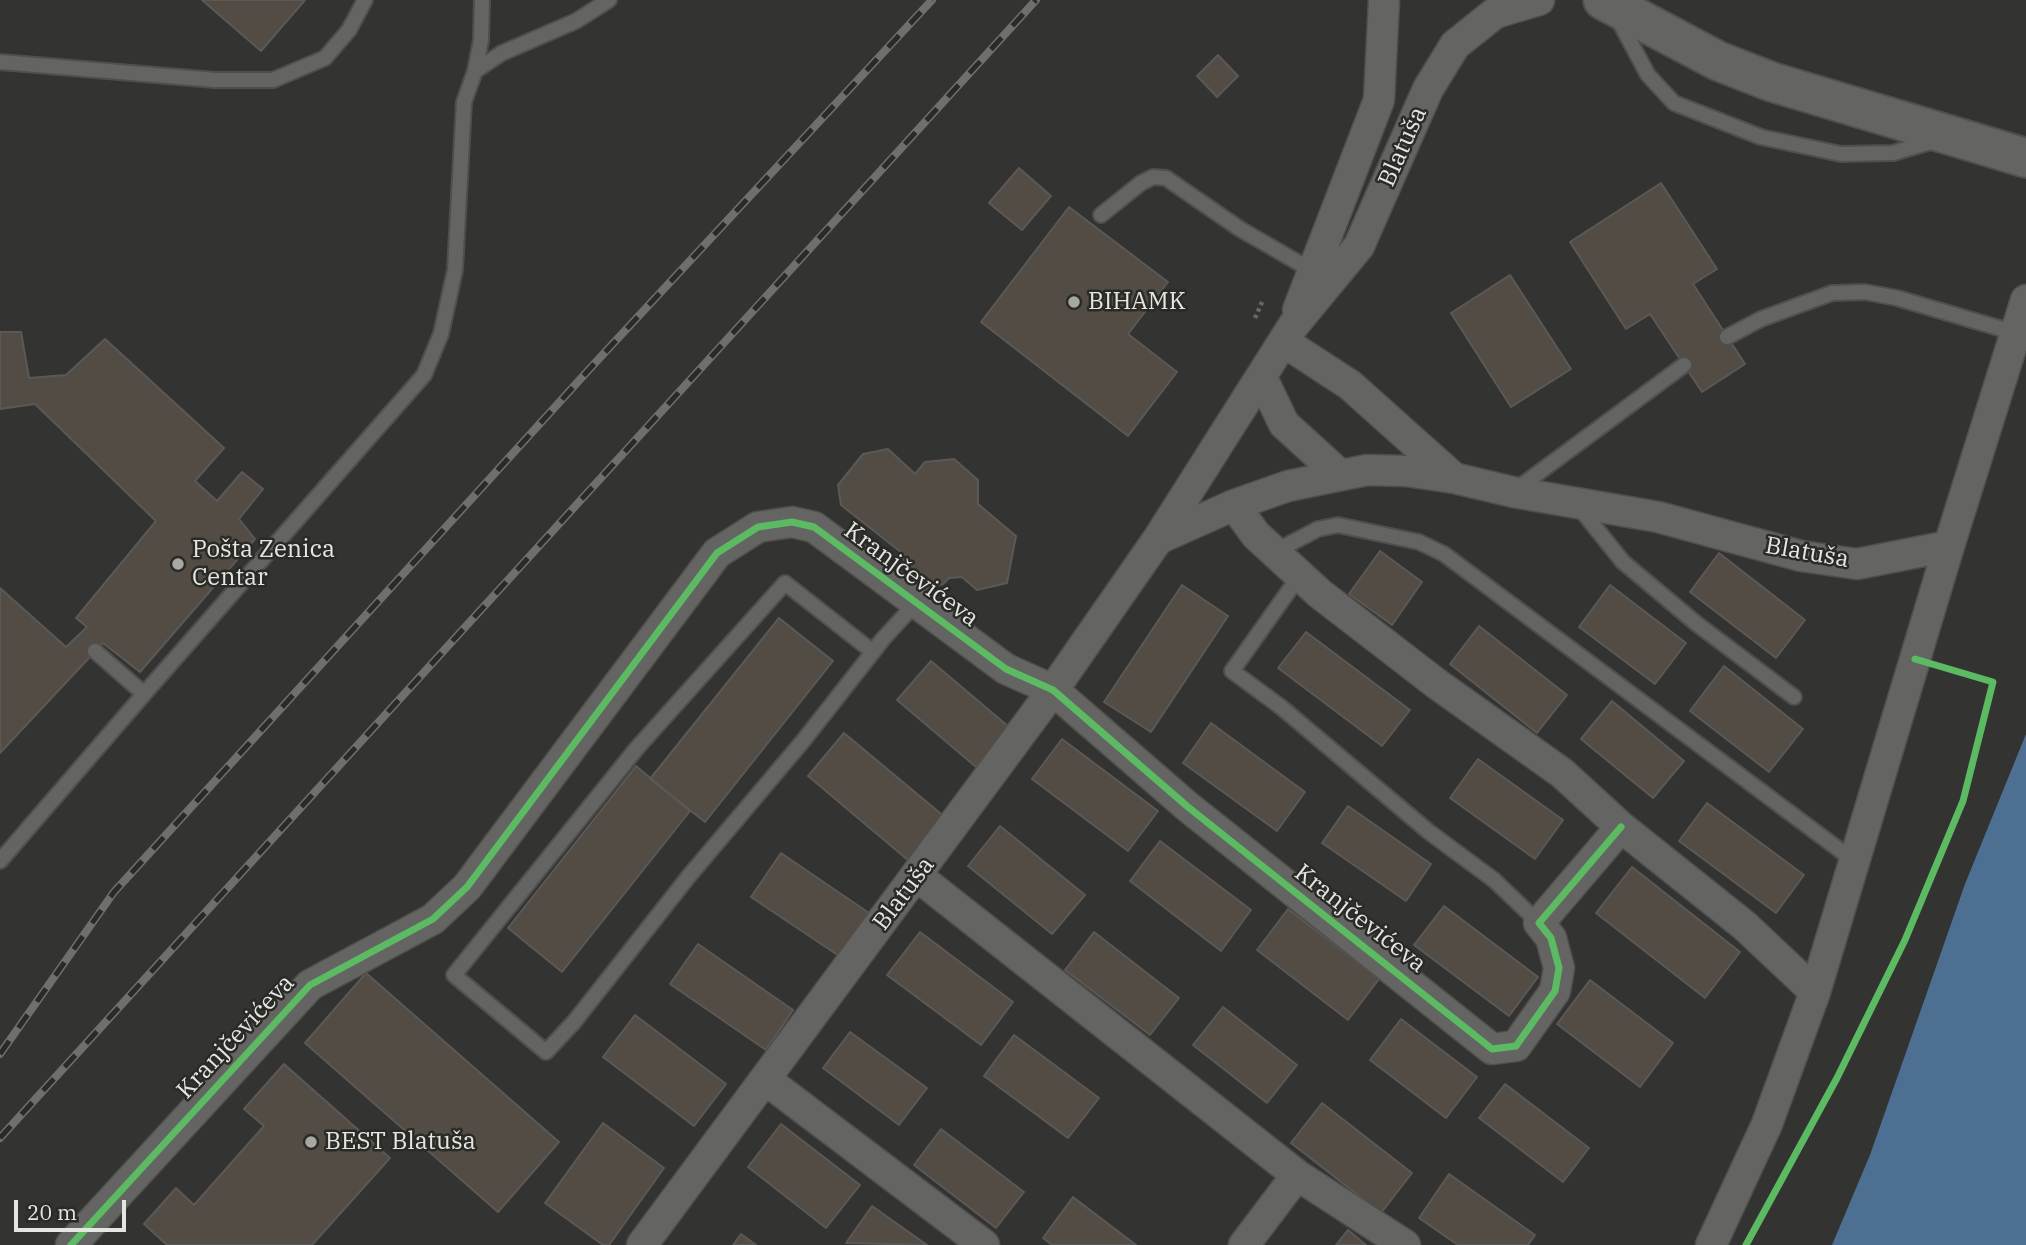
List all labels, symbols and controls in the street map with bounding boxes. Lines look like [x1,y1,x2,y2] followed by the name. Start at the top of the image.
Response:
[1373,103,1433,191] street label: Blatuša
[1088,288,1186,316] place label: BIHAMK
[1066,294,1082,310] marker: BIHAMK
[838,517,984,633] street label: Kranjčevićeva
[1763,532,1851,574] street label: Blatuša
[192,536,335,592] place label: Pošta Zenica Centar
[170,556,186,572] marker: Pošta Zenica Centar
[867,852,941,936] street label: Blatuša
[1288,859,1432,979] street label: Kranjčevićeva
[171,969,301,1105] street label: Kranjčevićeva
[325,1128,476,1156] place label: BEST Blatuša
[303,1134,319,1150] marker: BEST Blatuša
[18,1186,130,1230] scale bar
[27,1198,77,1226] text: 20 m

